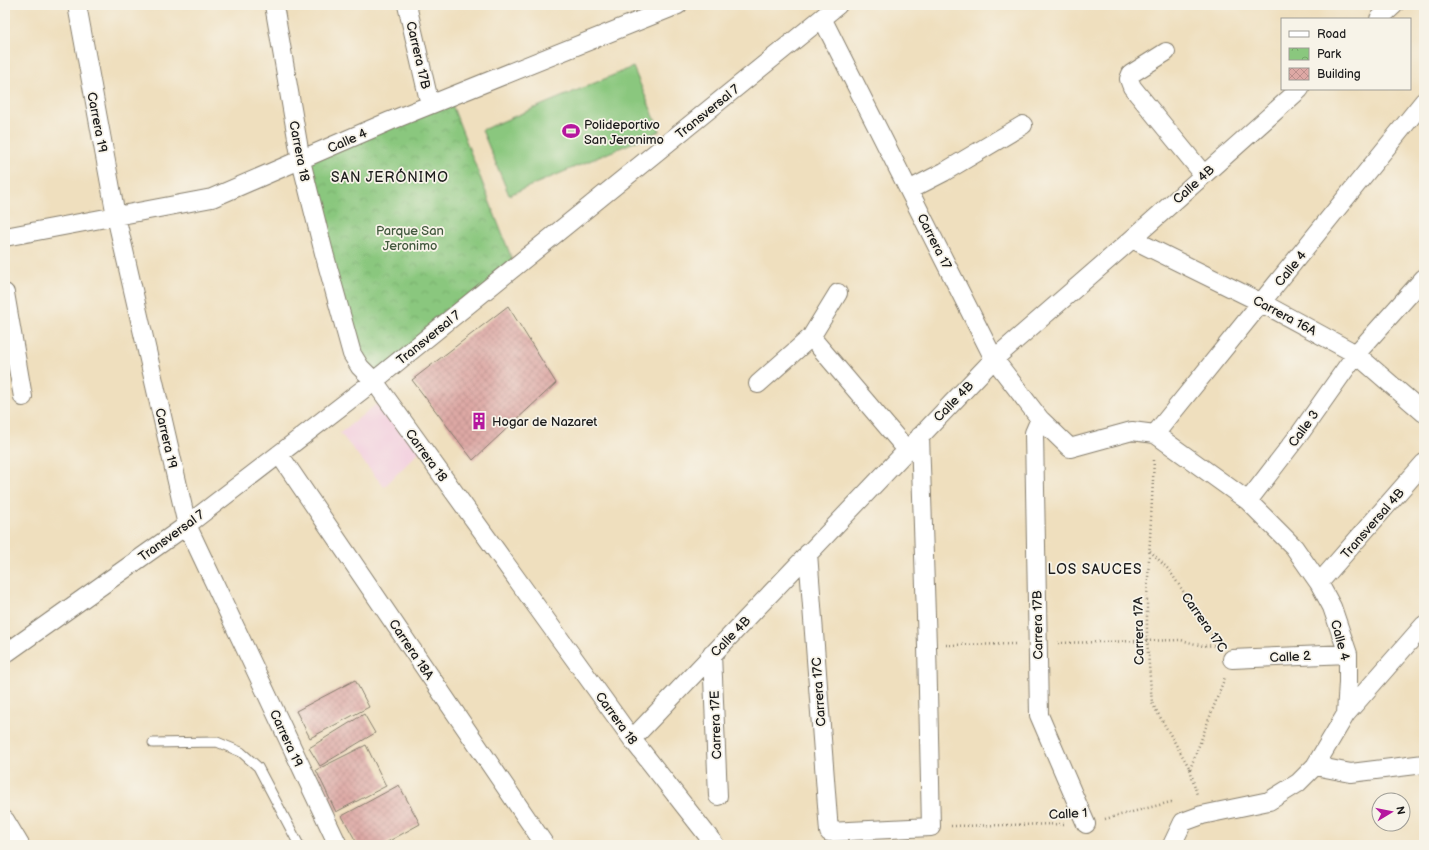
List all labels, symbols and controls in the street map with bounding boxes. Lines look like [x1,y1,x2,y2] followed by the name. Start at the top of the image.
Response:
[1281,18,1411,90] legend
[402,20,434,91] street label: Carrera 17B
[1317,27,1346,42] text: Road
[1317,47,1341,62] text: Park
[1317,67,1361,82] text: Building
[672,81,743,142] street label: Transversal 7
[83,91,111,154] street label: Carrera 19
[584,117,664,148] place label: Polideportivo San Jeronimo
[285,120,313,183] street label: Carrera 18
[561,121,581,141] sports icon: Polideportivo San Jeronimo
[325,125,370,157] street label: Calle 4
[1170,162,1218,208] street label: Calle 4B
[331,168,449,186] district label: SAN JERÓNIMO
[913,211,955,272] street label: Carrera 17
[376,223,444,254] park label: Parque San Jeronimo
[1272,247,1310,290] street label: Calle 4
[1250,292,1319,339] street label: Carrera 16A
[393,307,464,368] street label: Transversal 7
[930,378,977,425] street label: Calle 4B
[151,407,181,470] street label: Carrera 19
[1285,407,1322,450] street label: Calle 3
[469,411,489,431] building icon: Hogar de Nazaret
[492,414,597,430] place label: Hogar de Nazaret
[402,426,451,485] street label: Carrera 18
[1338,485,1408,562] street label: Transversal 4B
[136,506,208,565] street label: Transversal 7
[1048,561,1142,578] district label: LOS SAUCES
[1029,590,1047,660] street label: Carrera 17B
[1178,590,1231,656] street label: Carrera 17C
[1130,597,1148,665] street label: Carrera 17A
[707,613,754,660] street label: Calle 4B
[385,616,437,683] street label: Carrera 18A
[1327,618,1353,662] street label: Calle 4
[1269,648,1311,666] street label: Calle 2
[809,657,829,727] street label: Carrera 17C
[592,689,641,748] street label: Carrera 18
[707,690,725,760] street label: Carrera 17E
[266,707,306,770] street label: Carrera 19
[1371,792,1411,832] north arrow
[1048,805,1088,823] street label: Calle 1
[1393,805,1407,816] text: N

